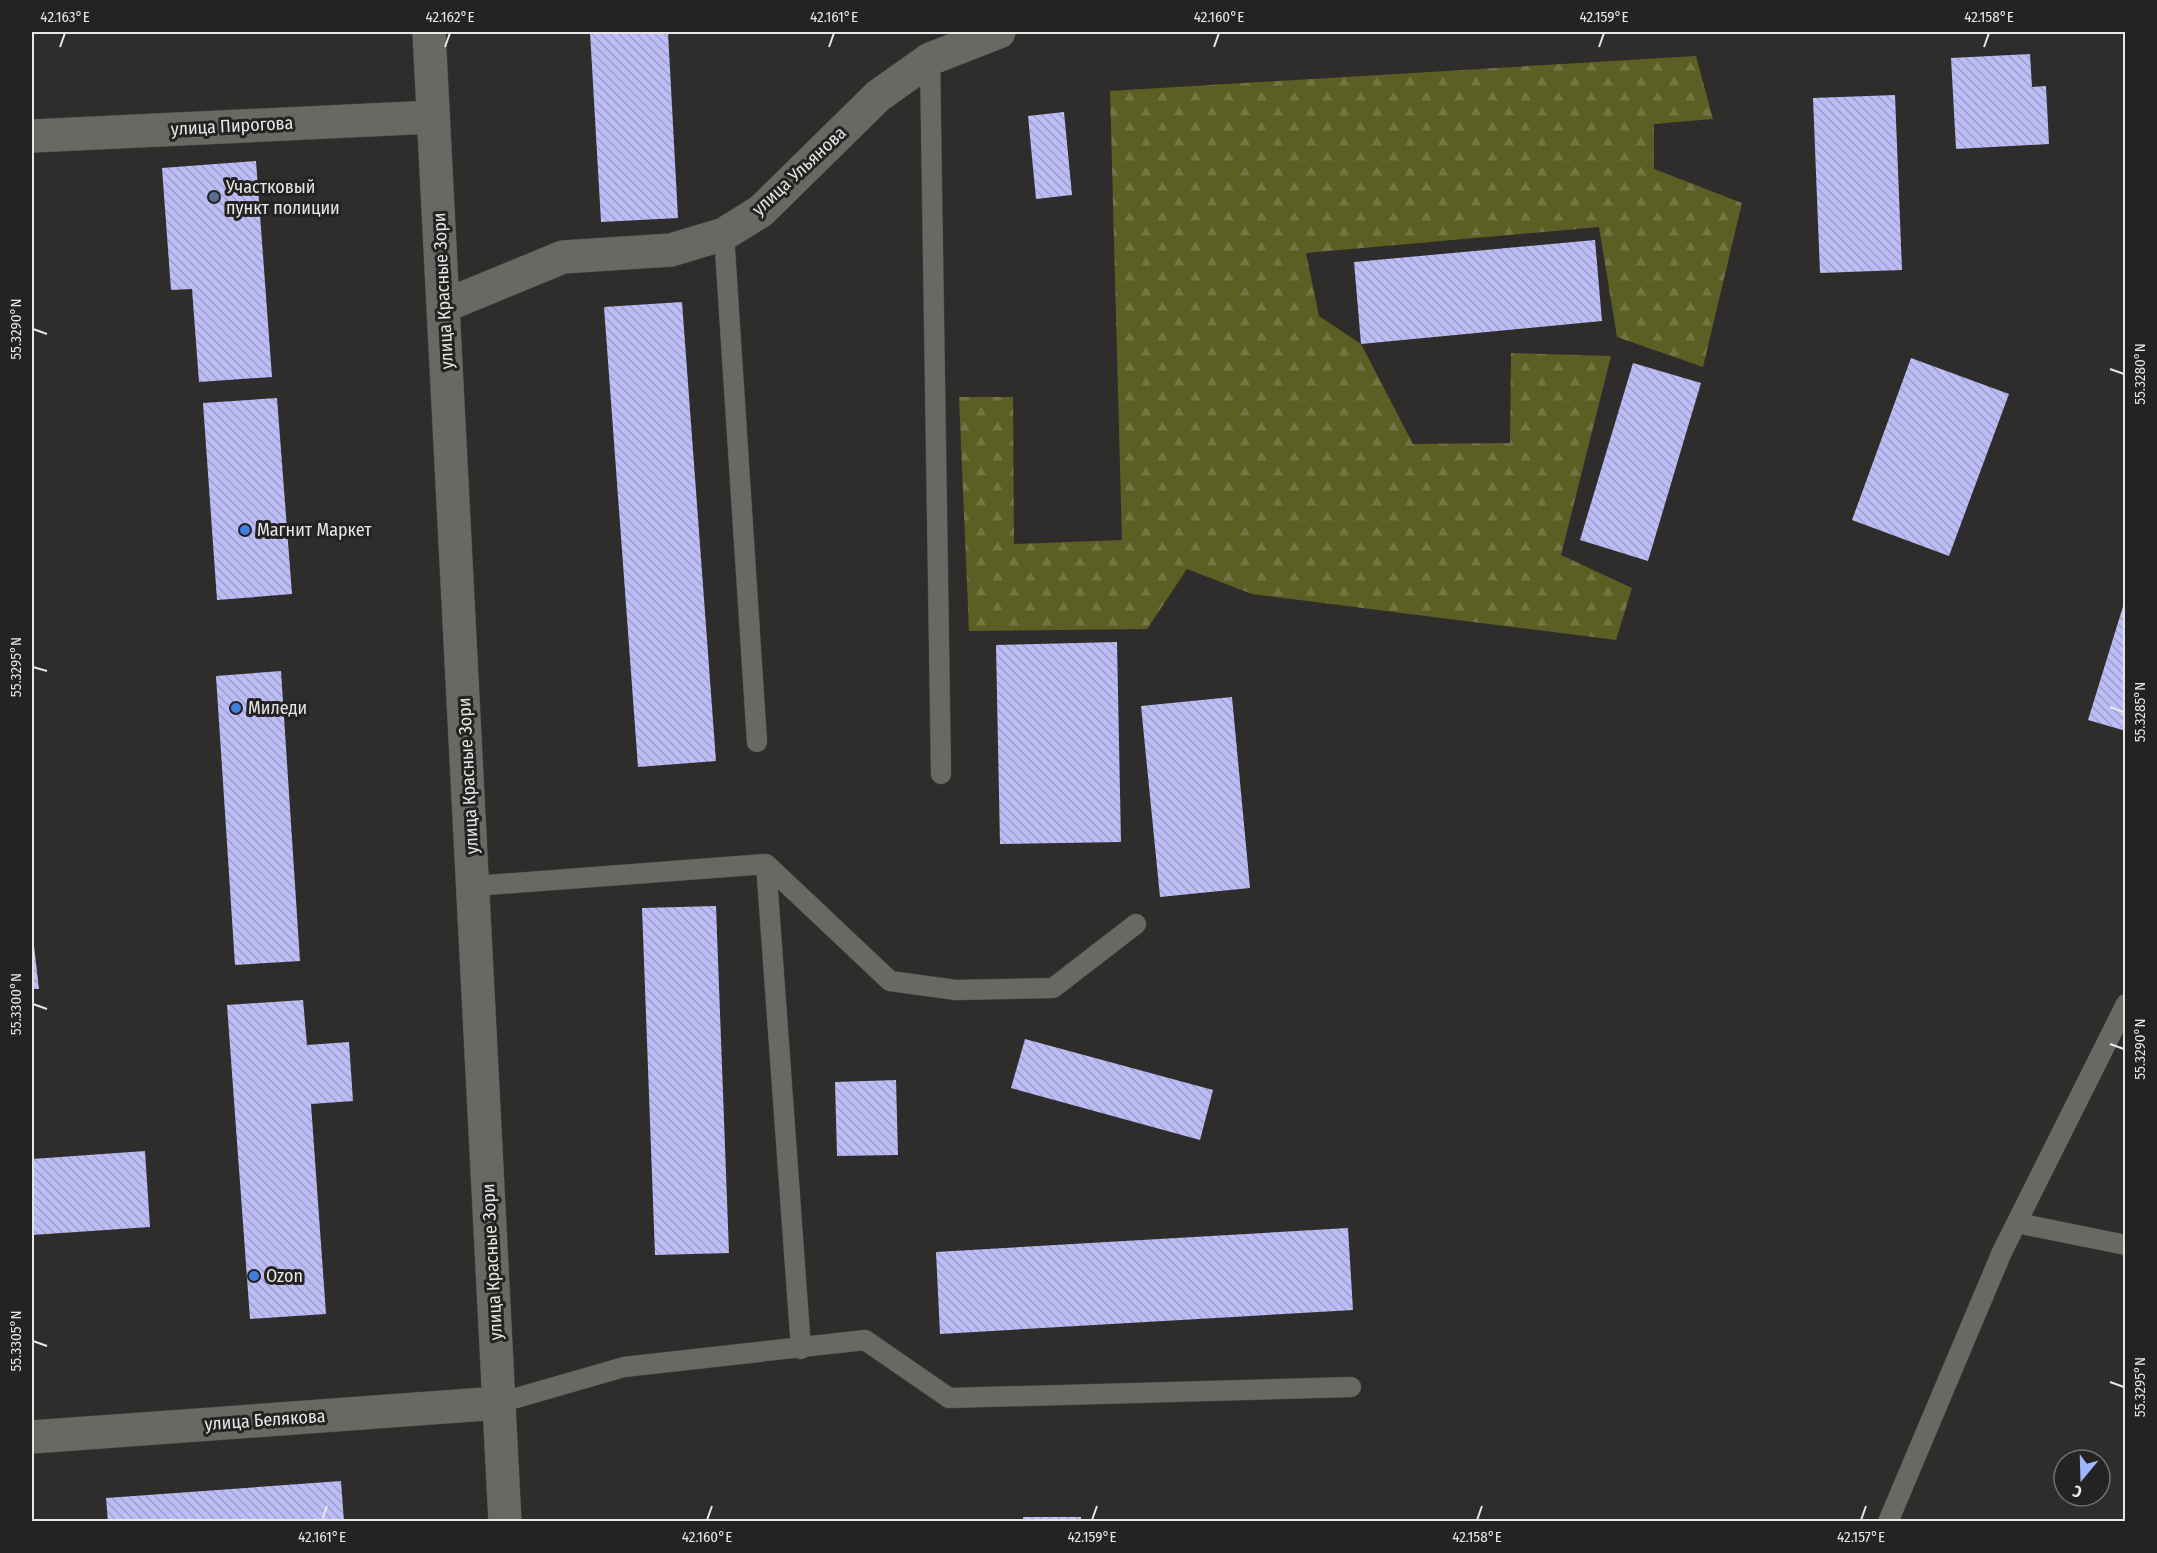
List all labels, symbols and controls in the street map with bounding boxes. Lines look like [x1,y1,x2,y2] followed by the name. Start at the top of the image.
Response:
[40,8,90,26] text: 42.163°E
[425,8,475,26] text: 42.162°E
[810,8,858,26] text: 42.161°E
[1194,8,1244,26] text: 42.160°E
[1579,8,1629,26] text: 42.159°E
[1964,8,2014,26] text: 42.158°E
[170,112,294,140] street label: улица Пирогова
[747,122,851,220] street label: улица Ульянова
[225,176,340,219] place label: Участковый пункт полиции
[207,190,221,204] marker: Участковый пункт полиции
[428,212,458,370] street label: улица Красные Зори
[7,298,25,360] text: 55.3290°N
[2131,343,2149,405] text: 55.3280°N
[257,519,372,541] place label: Магнит Маркет
[238,523,252,537] marker: Магнит Маркет
[7,637,25,697] text: 55.3295°N
[2131,682,2149,742] text: 55.3285°N
[248,697,307,719] place label: Миледи
[453,697,483,855] street label: улица Красные Зори
[229,701,243,715] marker: Миледи
[7,973,25,1035] text: 55.3300°N
[2131,1018,2149,1080] text: 55.3290°N
[477,1183,507,1341] street label: улица Красные Зори
[266,1265,303,1287] place label: Ozon
[247,1269,261,1283] marker: Ozon
[7,1310,25,1372] text: 55.3305°N
[2131,1357,2149,1417] text: 55.3295°N
[204,1405,326,1435] street label: улица Белякова
[2052,1448,2112,1508] north arrow
[2070,1481,2084,1502] text: С
[298,1528,346,1546] text: 42.161°E
[682,1528,732,1546] text: 42.160°E
[1067,1528,1117,1546] text: 42.159°E
[1452,1528,1502,1546] text: 42.158°E
[1837,1528,1885,1546] text: 42.157°E

